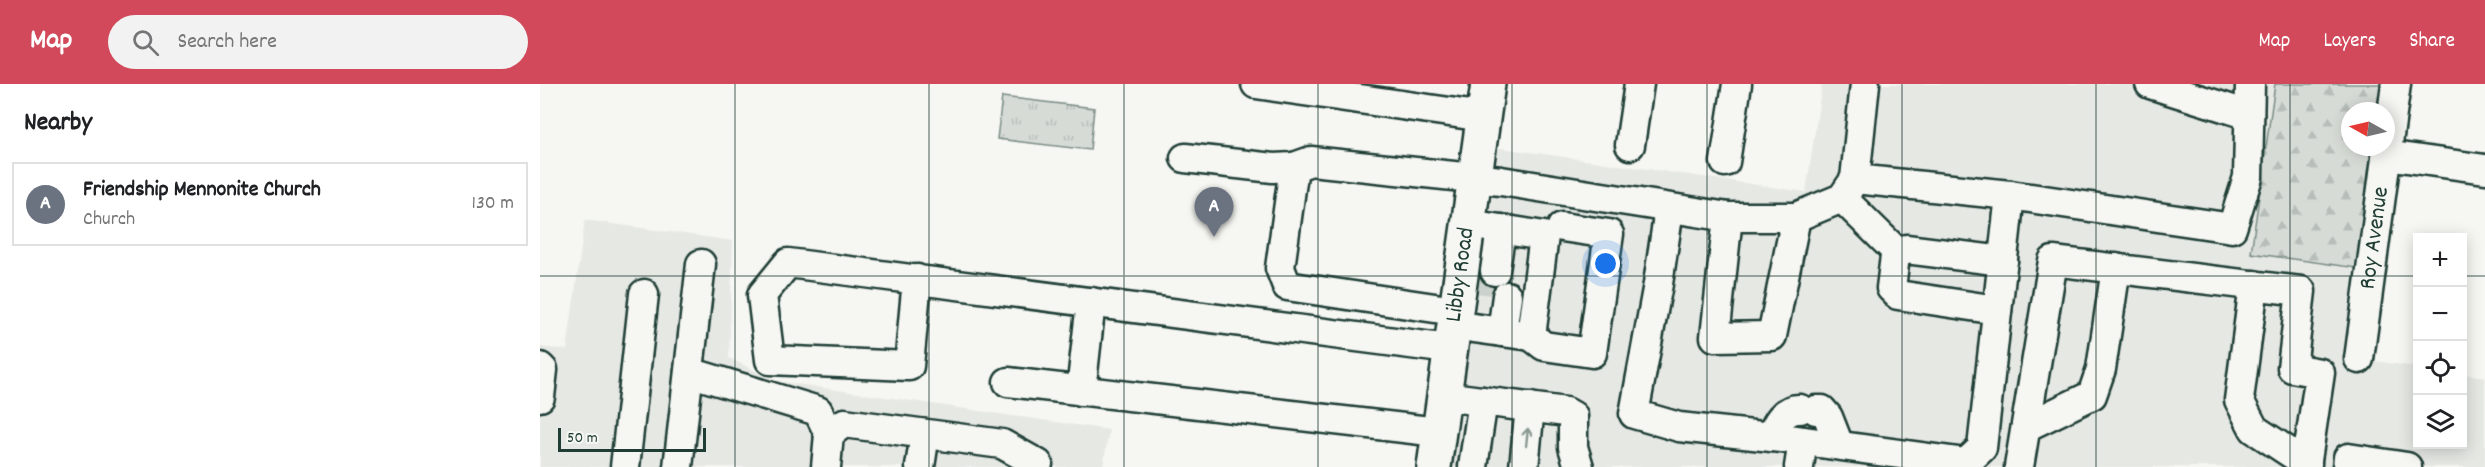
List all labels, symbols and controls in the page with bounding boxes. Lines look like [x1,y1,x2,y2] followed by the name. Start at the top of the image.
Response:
[108,15,528,69] search box
[30,22,72,62] text: Map
[129,26,162,59] icon: search
[177,27,277,58] text: Search here
[2259,27,2290,57] text: Map
[2323,27,2376,57] text: Layers
[2409,27,2455,57] text: Share
[2341,102,2395,156] north arrow
[24,105,92,142] text: Nearby
[83,175,321,206] text: Friendship Mennonite Church
[2352,185,2399,292] street label: Roy Avenue
[1194,188,1234,237] pin: A
[40,190,51,218] text: A
[472,190,514,218] text: 130 m
[83,206,135,234] text: Church
[1438,225,1485,324] street label: Libby Road
[2413,233,2467,449] map controls
[2413,233,2467,287] button: +
[1591,249,1620,278] your location
[2413,287,2467,341] button: −
[2413,341,2467,395] button: locate
[2413,395,2467,449] button: layers
[558,425,706,452] scale bar
[567,427,598,450] text: 50 m
[1522,427,1533,447] one-way arrow

